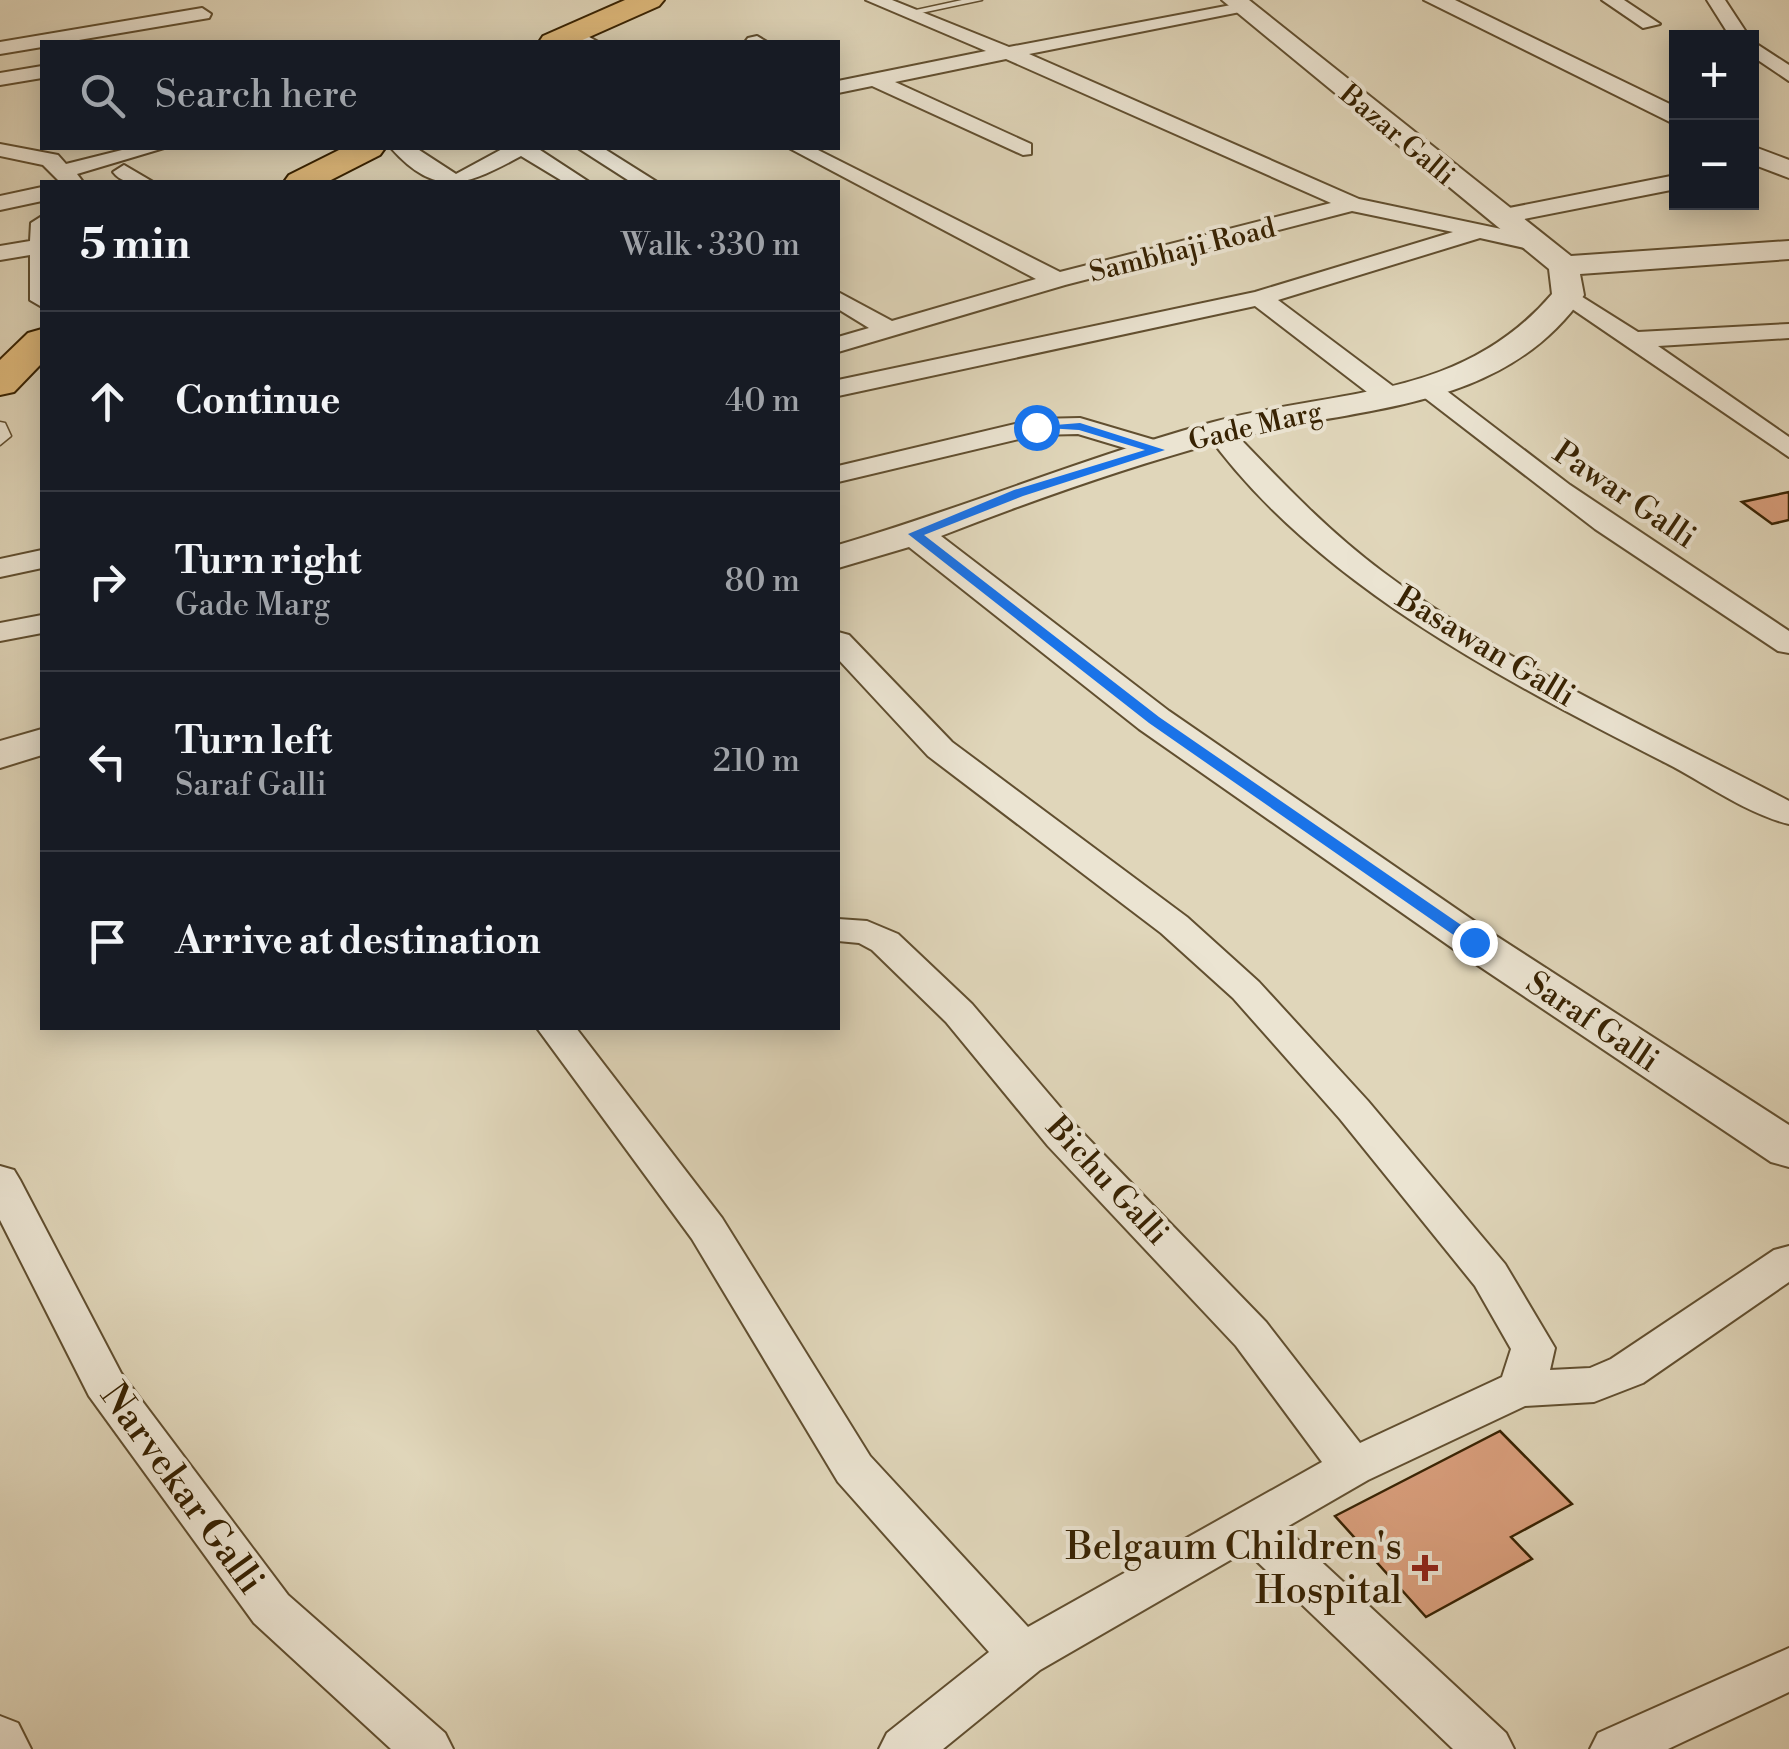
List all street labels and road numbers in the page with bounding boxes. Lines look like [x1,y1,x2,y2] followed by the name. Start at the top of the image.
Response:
[1331,76,1462,194] street label: Bazar Galli
[1086,210,1279,290] street label: Sambhaji Road
[1185,394,1326,459] street label: Gade Marg
[1545,432,1704,557] street label: Pawar Galli
[1388,577,1582,716] street label: Basawan Galli
[1518,963,1667,1081] street label: Saraf Galli
[1037,1107,1177,1254] street label: Bichu Galli
[90,1374,274,1603] street label: Narvekar Galli

